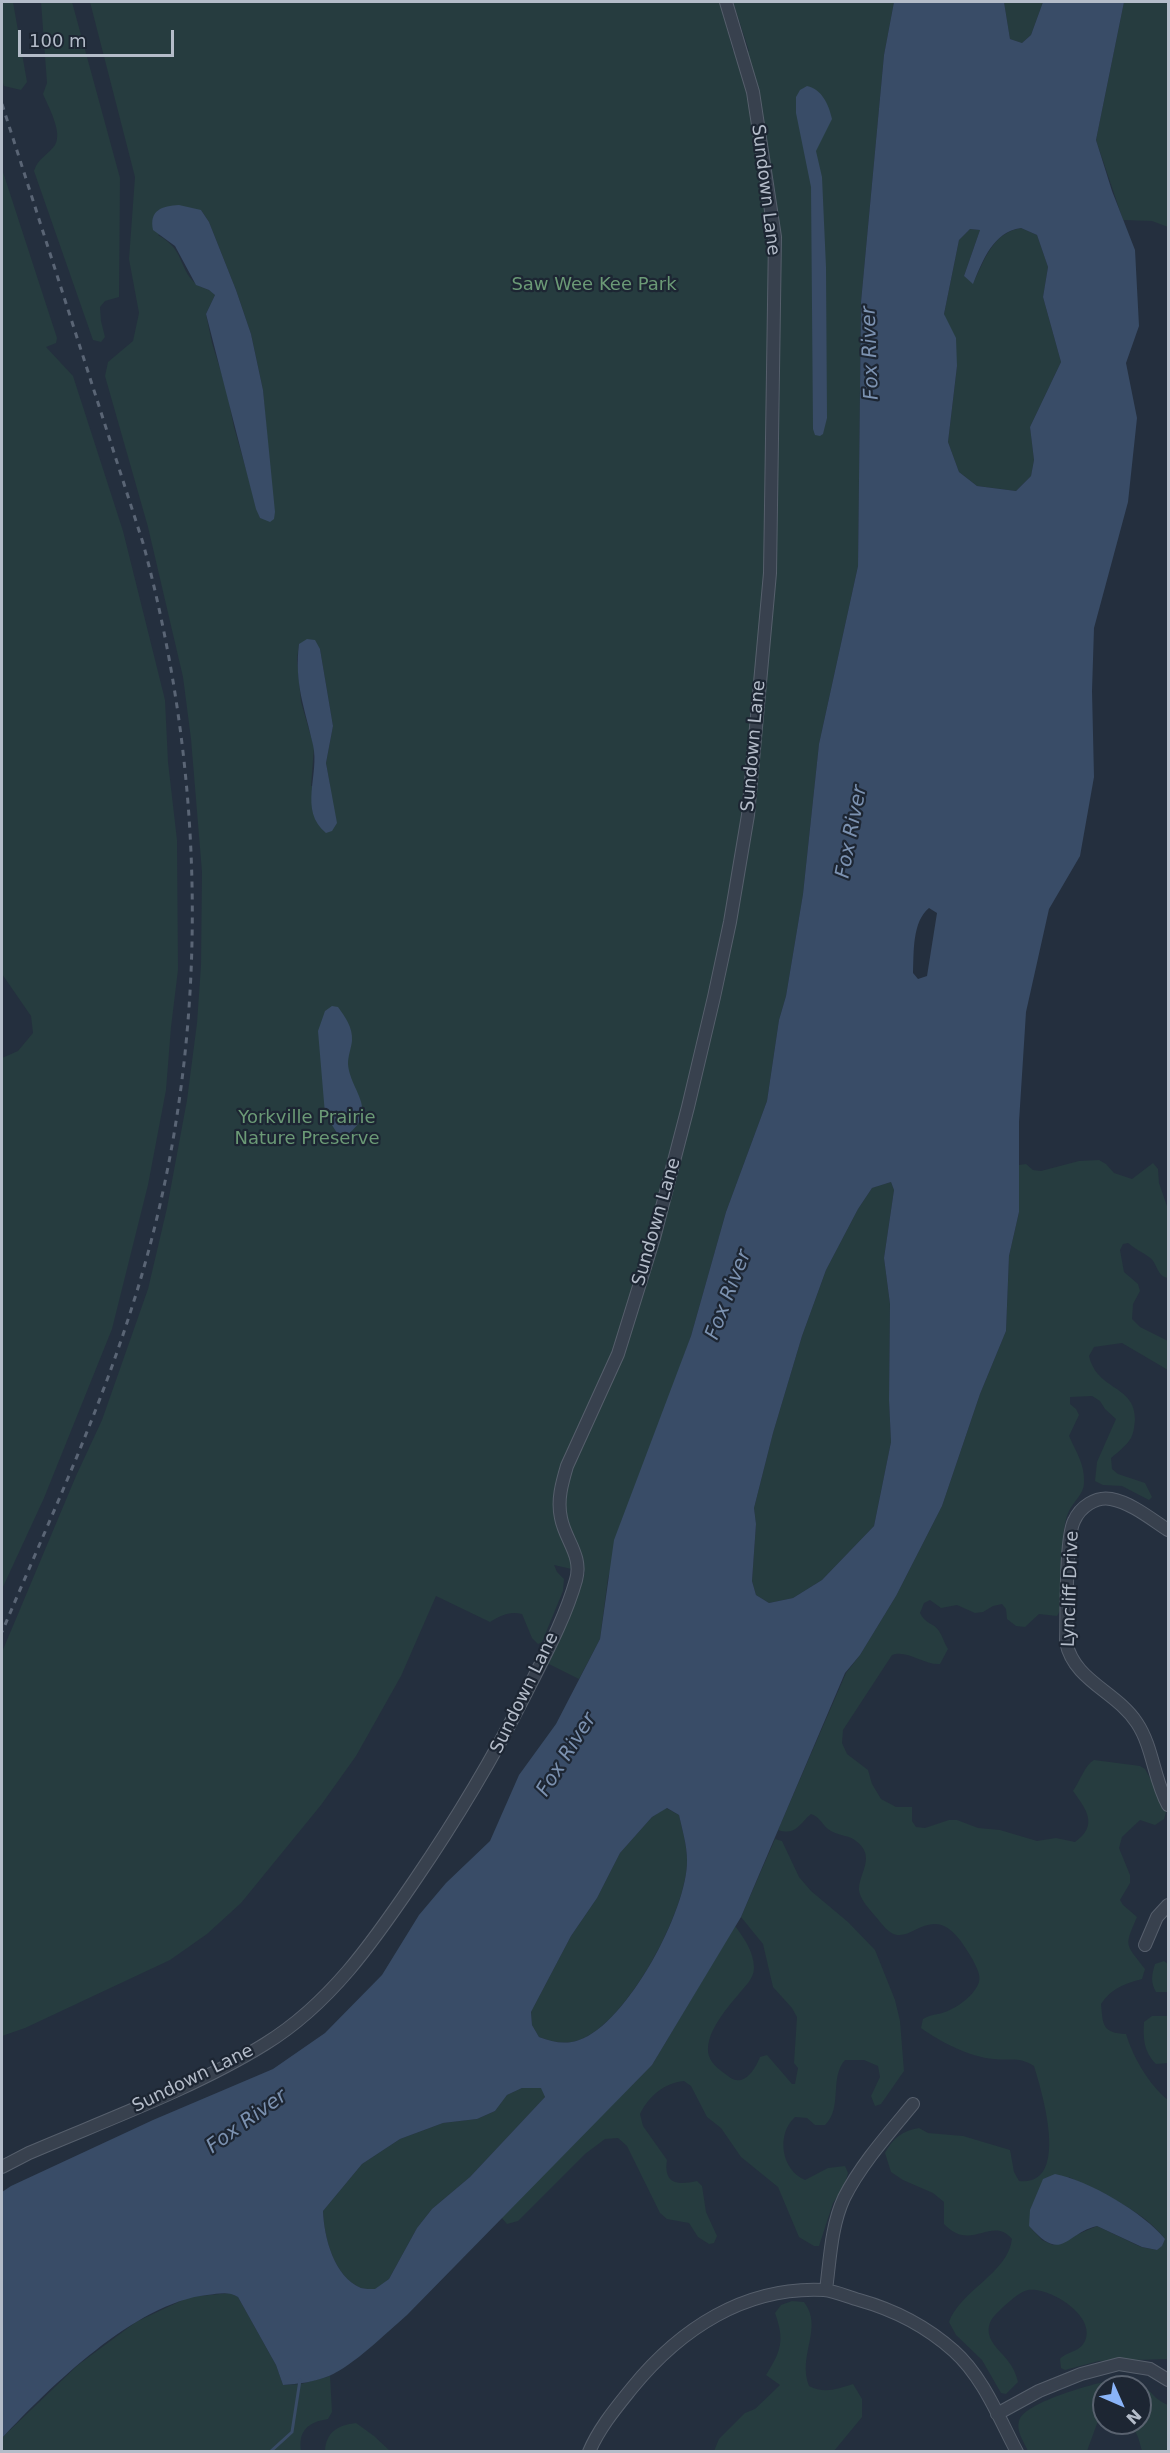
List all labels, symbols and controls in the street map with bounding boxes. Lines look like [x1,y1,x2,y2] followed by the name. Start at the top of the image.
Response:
[21,18,177,56] scale bar
[29,30,87,51] text: 100 m
[746,123,784,257] street label: Sundown Lane
[511,274,677,296] park label: Saw Wee Kee Park
[857,306,885,400] water label: Fox River
[737,679,771,813] street label: Sundown Lane
[831,784,873,880] water label: Fox River
[235,1107,379,1150] park label: Yorkville Prairie Nature Preserve
[628,1156,686,1288] street label: Sundown Lane
[701,1247,757,1343] water label: Fox River
[1058,1530,1084,1648] street label: Lyncliff Drive
[486,1629,564,1757] street label: Sundown Lane
[532,1709,602,1801] water label: Fox River
[129,2040,257,2118] street label: Sundown Lane
[202,2085,292,2159] water label: Fox River
[1092,2375,1152,2435] north arrow
[1122,2405,1145,2428] text: N

